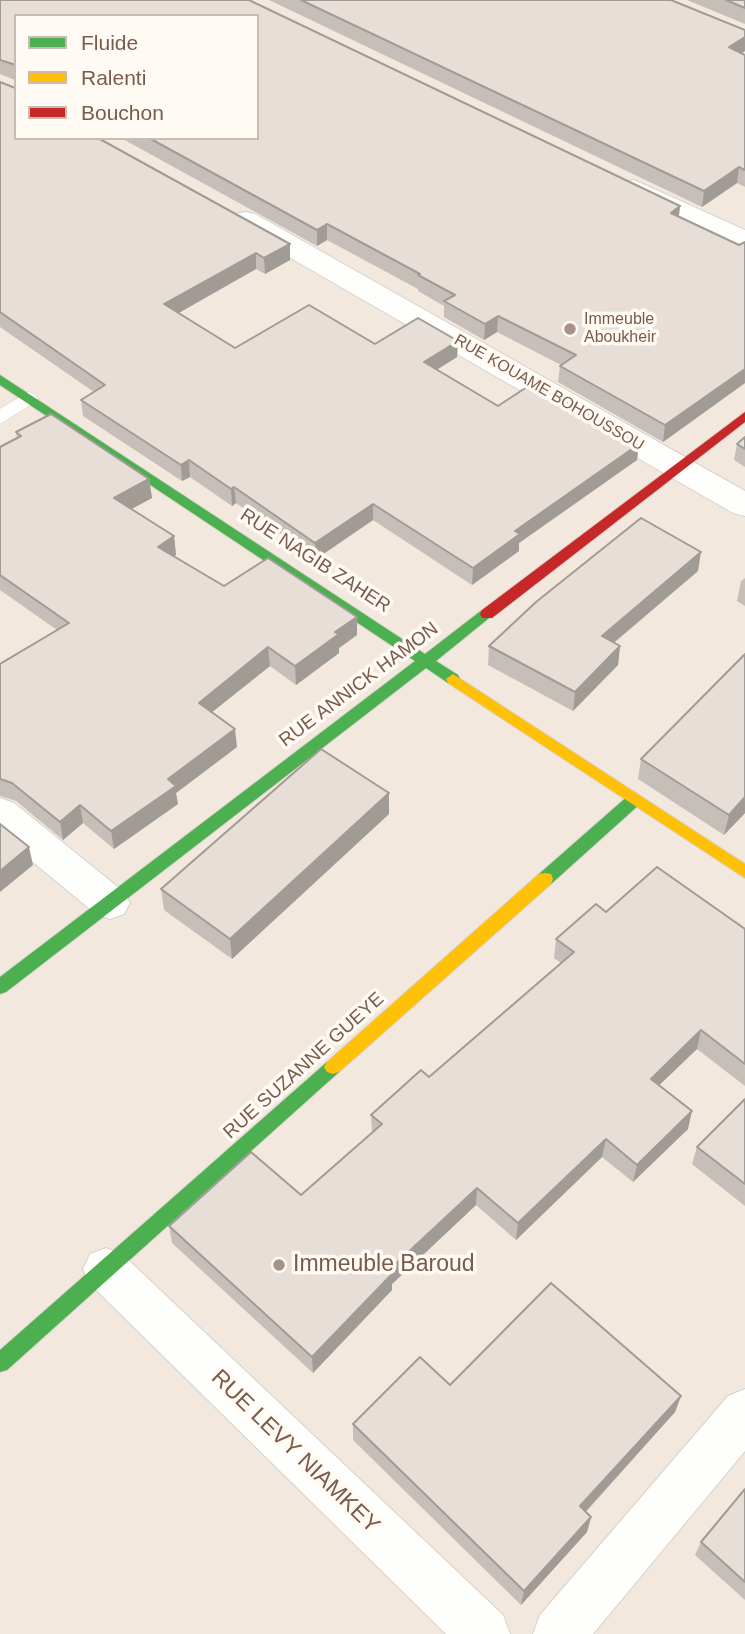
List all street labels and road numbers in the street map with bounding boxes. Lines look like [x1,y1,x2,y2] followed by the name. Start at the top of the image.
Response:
[451,331,647,455] street label: RUE KOUAME BOHOUSSOU
[236,504,394,618] street label: RUE NAGIB ZAHER
[275,618,443,752] street label: RUE ANNICK HAMON
[219,988,389,1144] street label: RUE SUZANNE GUEYE
[205,1364,385,1540] street label: RUE LEVY NIAMKEY

